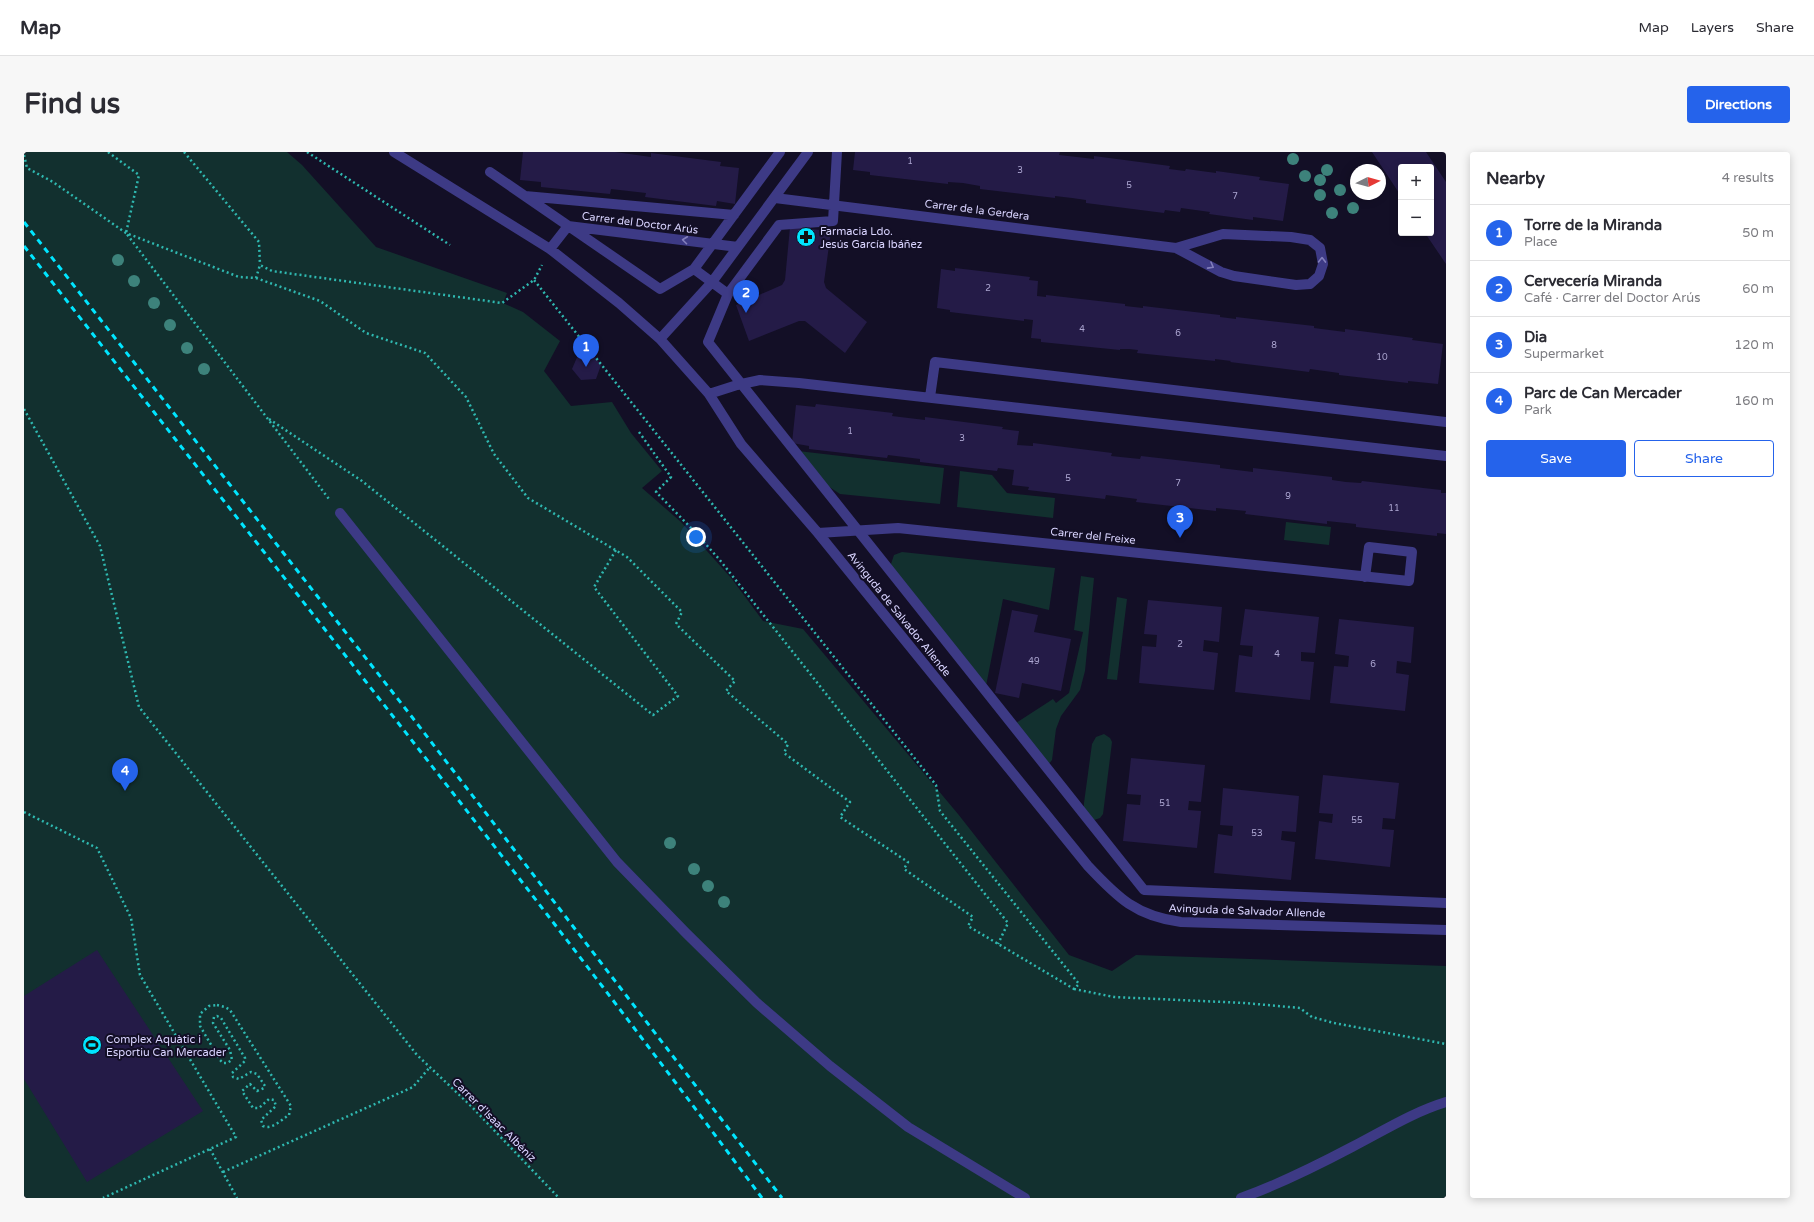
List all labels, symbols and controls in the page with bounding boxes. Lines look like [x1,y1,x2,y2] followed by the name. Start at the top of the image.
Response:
[20,17,61,39] text: Map
[1639,19,1669,36] text: Map
[1691,19,1734,36] text: Layers
[1756,19,1794,36] text: Share
[1687,86,1790,123] button: Directions
[24,87,120,121] text: Find us
[907,156,913,167] house number: 1
[1350,164,1386,200] north arrow
[1398,164,1434,236] map controls
[1398,164,1434,200] button: +
[1017,165,1023,176] house number: 3
[1486,168,1545,189] text: Nearby
[1722,170,1774,186] text: 4 results
[1126,180,1132,191] house number: 5
[1232,191,1238,202] house number: 7
[924,197,1030,223] street label: Carrer de la Gerdera
[1398,200,1434,236] button: −
[581,209,699,237] street label: Carrer del Doctor Arús
[1524,216,1662,234] text: Torre de la Miranda
[820,225,923,251] place label: Farmacia Ldo. Jesús García Ibáñez
[1495,225,1503,241] text: 1
[1742,225,1774,241] text: 50 m
[795,226,817,248] pharmacy icon: Farmacia Ldo. Jesús García Ibáñez
[1524,234,1557,250] text: Place
[682,236,688,245] one-way arrow
[1318,257,1326,263] one-way arrow
[1206,261,1214,269] one-way arrow
[1524,272,1662,290] text: Cervecería Miranda
[733,280,759,313] pin: 2
[1495,281,1503,297] text: 2
[1742,281,1774,297] text: 60 m
[985,283,991,294] house number: 2
[1524,290,1701,306] text: Café · Carrer del Doctor Arús
[1079,324,1085,335] house number: 4
[1175,328,1181,339] house number: 6
[1524,328,1547,346] text: Dia
[573,334,599,367] pin: 1
[1495,337,1503,353] text: 3
[1734,337,1774,353] text: 120 m
[1271,340,1277,351] house number: 8
[1524,346,1604,362] text: Supermarket
[1376,352,1388,363] house number: 10
[1524,384,1682,402] text: Parc de Can Mercader
[1495,393,1503,409] text: 4
[1734,393,1774,409] text: 160 m
[1524,402,1552,418] text: Park
[847,426,853,437] house number: 1
[959,433,965,444] house number: 3
[1486,440,1626,477] button: Save
[1634,440,1774,477] button: Share
[1065,473,1071,484] house number: 5
[1175,478,1181,489] house number: 7
[1285,491,1291,502] house number: 9
[1388,503,1400,514] house number: 11
[1167,505,1193,538] pin: 3
[1050,525,1136,547] street label: Carrer del Freixe
[686,527,706,547] your location
[845,549,953,679] street label: Avinguda de Salvador Allende
[1177,639,1183,650] house number: 2
[1274,649,1280,660] house number: 4
[1028,656,1040,667] house number: 49
[1370,659,1376,670] house number: 6
[112,758,138,791] pin: 4
[1159,798,1171,809] house number: 51
[1351,815,1363,826] house number: 55
[1251,828,1263,839] house number: 53
[1168,902,1326,920] street label: Avinguda de Salvador Allende
[106,1033,227,1059] place label: Complex Aquàtic i Esportiu Can Mercader
[81,1034,103,1056] sports icon: Complex Aquàtic i Esportiu Can Mercader
[449,1075,539,1165] street label: Carrer d'Isaac Albéniz

